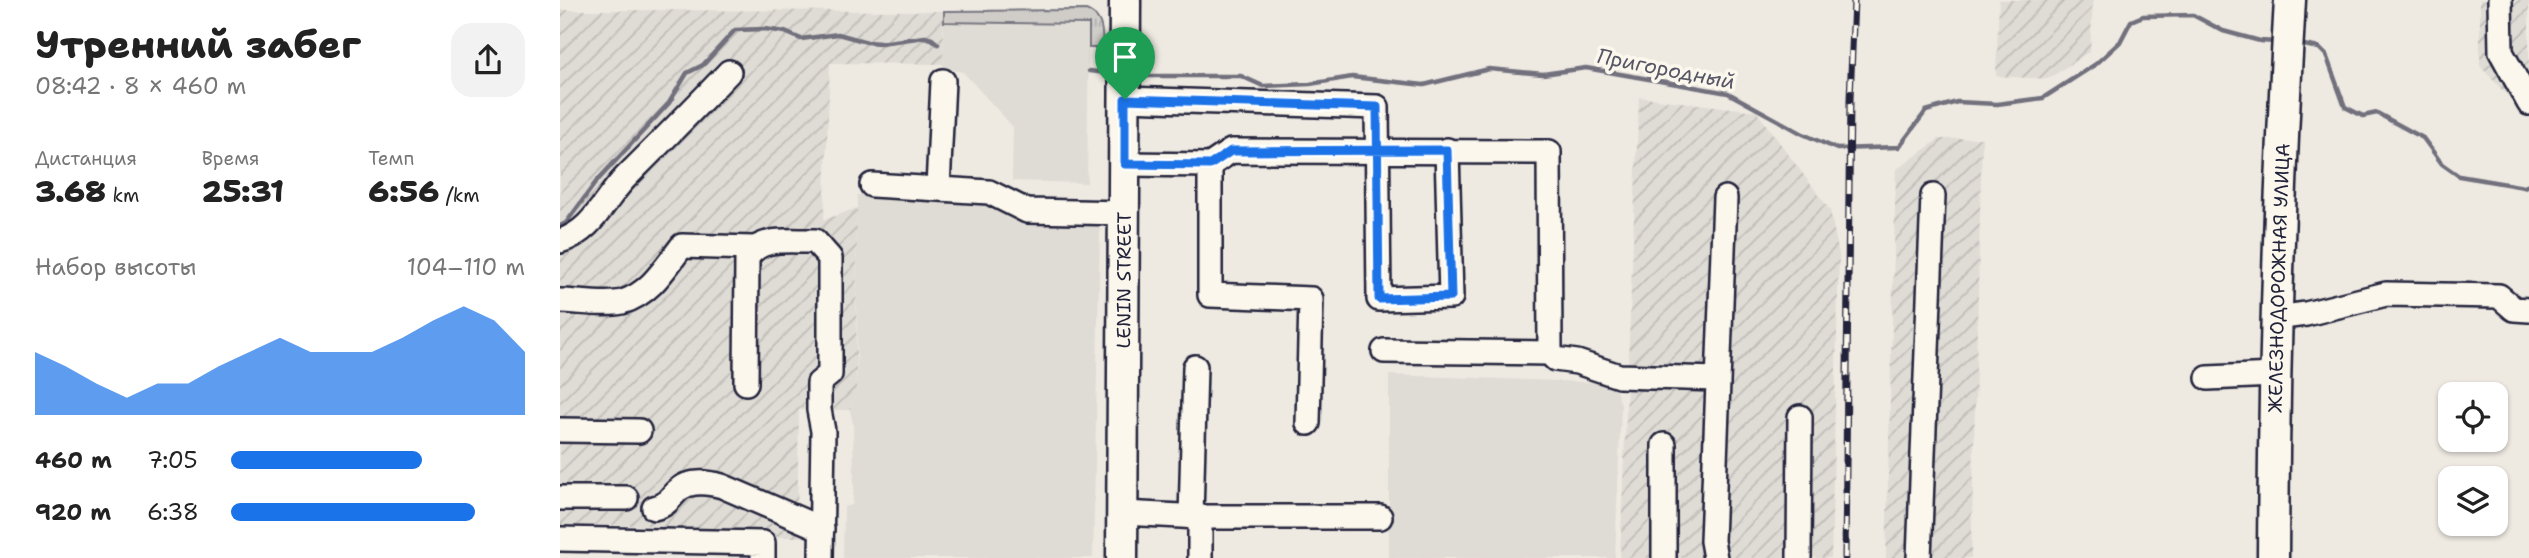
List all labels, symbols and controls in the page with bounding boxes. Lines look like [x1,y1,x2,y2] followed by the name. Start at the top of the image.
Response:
[35,19,361,70] text: Утренний забег
[451,23,525,97] button: share
[1095,27,1155,99] pin
[1106,38,1144,76] icon: arrive
[1595,42,1737,96] water label: Пригородный
[35,71,246,101] text: 08:42 · 8 × 460 m
[2262,143,2295,413] street label: ЖЕЛЕЗНОДОРОЖНАЯ УЛИЦА
[35,146,137,171] text: Дистанция
[202,146,260,171] text: Время
[368,146,414,171] text: Темп
[35,171,106,212] text: 3.68
[202,171,284,212] text: 25:31
[368,171,439,212] text: 6:56
[106,183,139,208] text: km
[439,183,480,208] text: /km
[1111,211,1136,348] street label: LENIN STREET
[35,252,196,282] text: Набор высоты
[407,252,525,282] text: 104–110 m
[2438,382,2508,536] map controls
[2438,382,2508,452] button: locate
[35,445,112,475] text: 460 m
[147,445,198,475] text: 7:05
[2438,466,2508,536] button: layers
[35,497,111,527] text: 920 m
[147,497,199,527] text: 6:38

